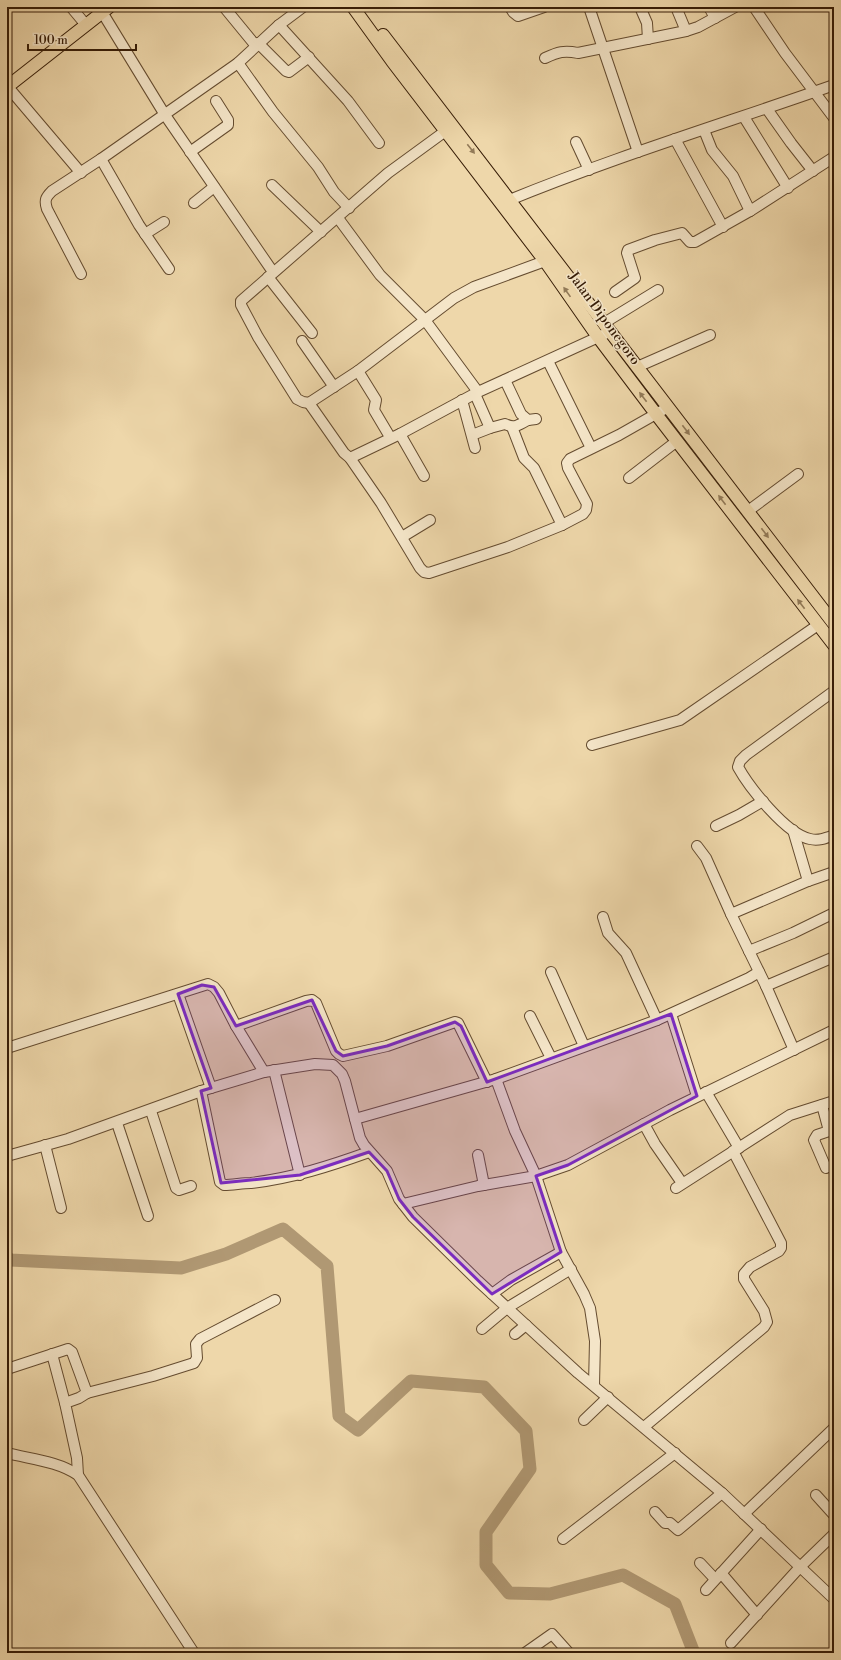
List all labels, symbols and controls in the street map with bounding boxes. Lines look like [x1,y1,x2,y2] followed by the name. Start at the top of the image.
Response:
[28,26,136,52] scale bar
[34,33,68,48] text: 100 m
[466,144,475,155] one-way arrow
[564,267,644,369] street label: Jalan Diponegoro
[563,287,571,297] one-way arrow
[640,392,648,402] one-way arrow
[682,425,690,436] one-way arrow
[718,495,727,506] one-way arrow
[761,528,769,539] one-way arrow
[797,598,806,609] one-way arrow

